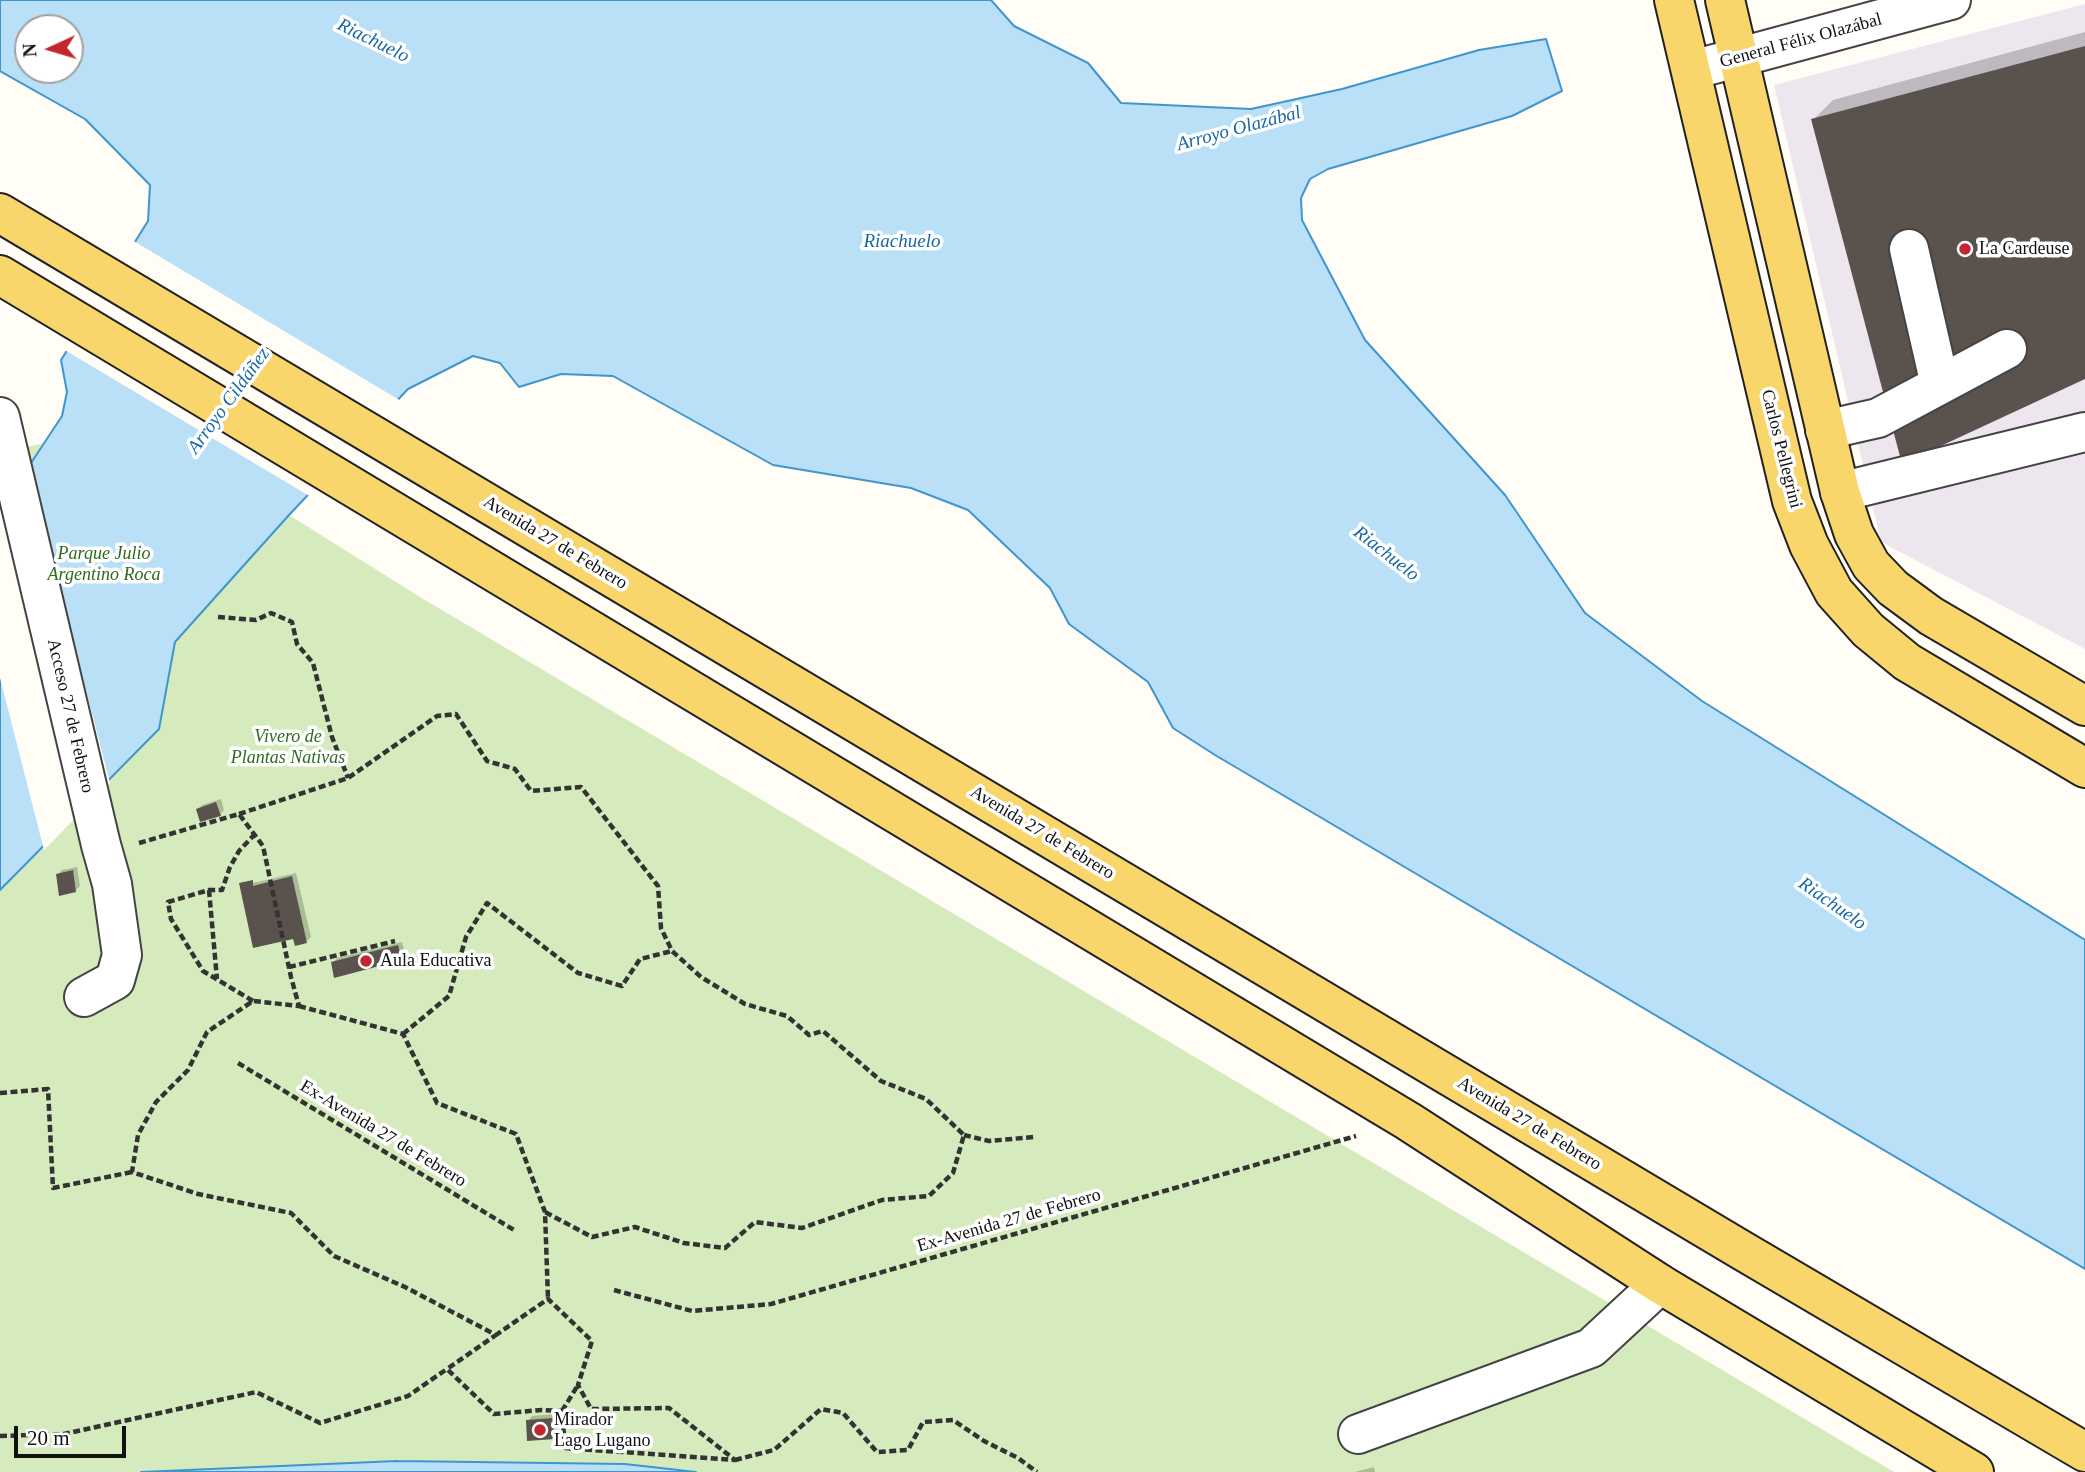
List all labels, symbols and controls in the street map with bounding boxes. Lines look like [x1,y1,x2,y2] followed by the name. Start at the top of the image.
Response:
[1718,9,1884,73] street label: General Félix Olazábal
[14,14,84,84] north arrow
[333,14,413,68] water label: Riachuelo
[19,43,41,58] text: N
[1174,101,1304,157] water label: Arroyo Olazábal
[863,231,941,253] water label: Riachuelo
[1979,238,2069,260] place label: La Cardeuse
[1957,241,1973,257] marker: La Cardeuse
[183,344,275,458] water label: Arroyo Cildáñez
[1756,387,1806,511] street label: Carlos Pellegrini
[479,491,631,595] street label: Avenida 27 de Febrero
[1349,521,1423,587] water label: Riachuelo
[48,543,160,586] park label: Parque Julio Argentino Roca
[42,637,98,795] street label: Acceso 27 de Febrero
[231,726,345,768] park label: Vivero de Plantas Nativas
[966,781,1118,885] street label: Avenida 27 de Febrero
[1794,873,1870,935] water label: Riachuelo
[380,950,491,972] place label: Aula Educativa
[358,953,374,969] marker: Aula Educativa
[1453,1072,1605,1176] street label: Avenida 27 de Febrero
[296,1076,470,1192] street label: Ex-Avenida 27 de Febrero
[915,1184,1103,1258] street label: Ex-Avenida 27 de Febrero
[554,1409,650,1452] place label: Mirador Lago Lugano
[18,1412,130,1456] scale bar
[532,1422,548,1438] marker: Mirador Lago Lugano
[27,1426,70,1450] text: 20 m

